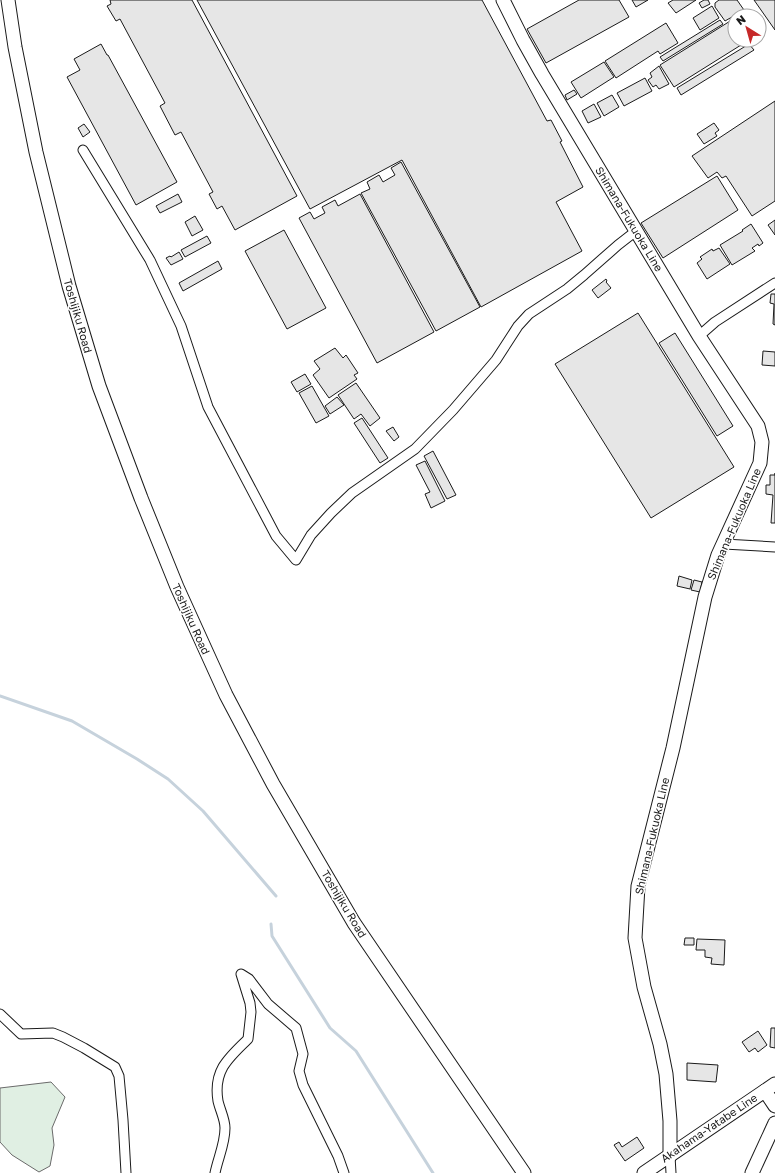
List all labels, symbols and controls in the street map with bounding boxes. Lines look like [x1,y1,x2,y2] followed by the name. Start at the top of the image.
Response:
[727,8,767,48] north arrow
[733,12,748,27] text: N
[593,164,666,274] street label: Shimana-Fukuoka Line
[62,277,95,354] street label: Toshijiku Road
[704,466,763,582] street label: Shimana-Fukuoka Line
[170,581,213,656] street label: Toshijiku Road
[632,776,671,896] street label: Shimana-Fukuoka Line
[319,868,370,940] street label: Toshijiku Road
[658,1090,759,1165] street label: Akahama-Yatabe Line

